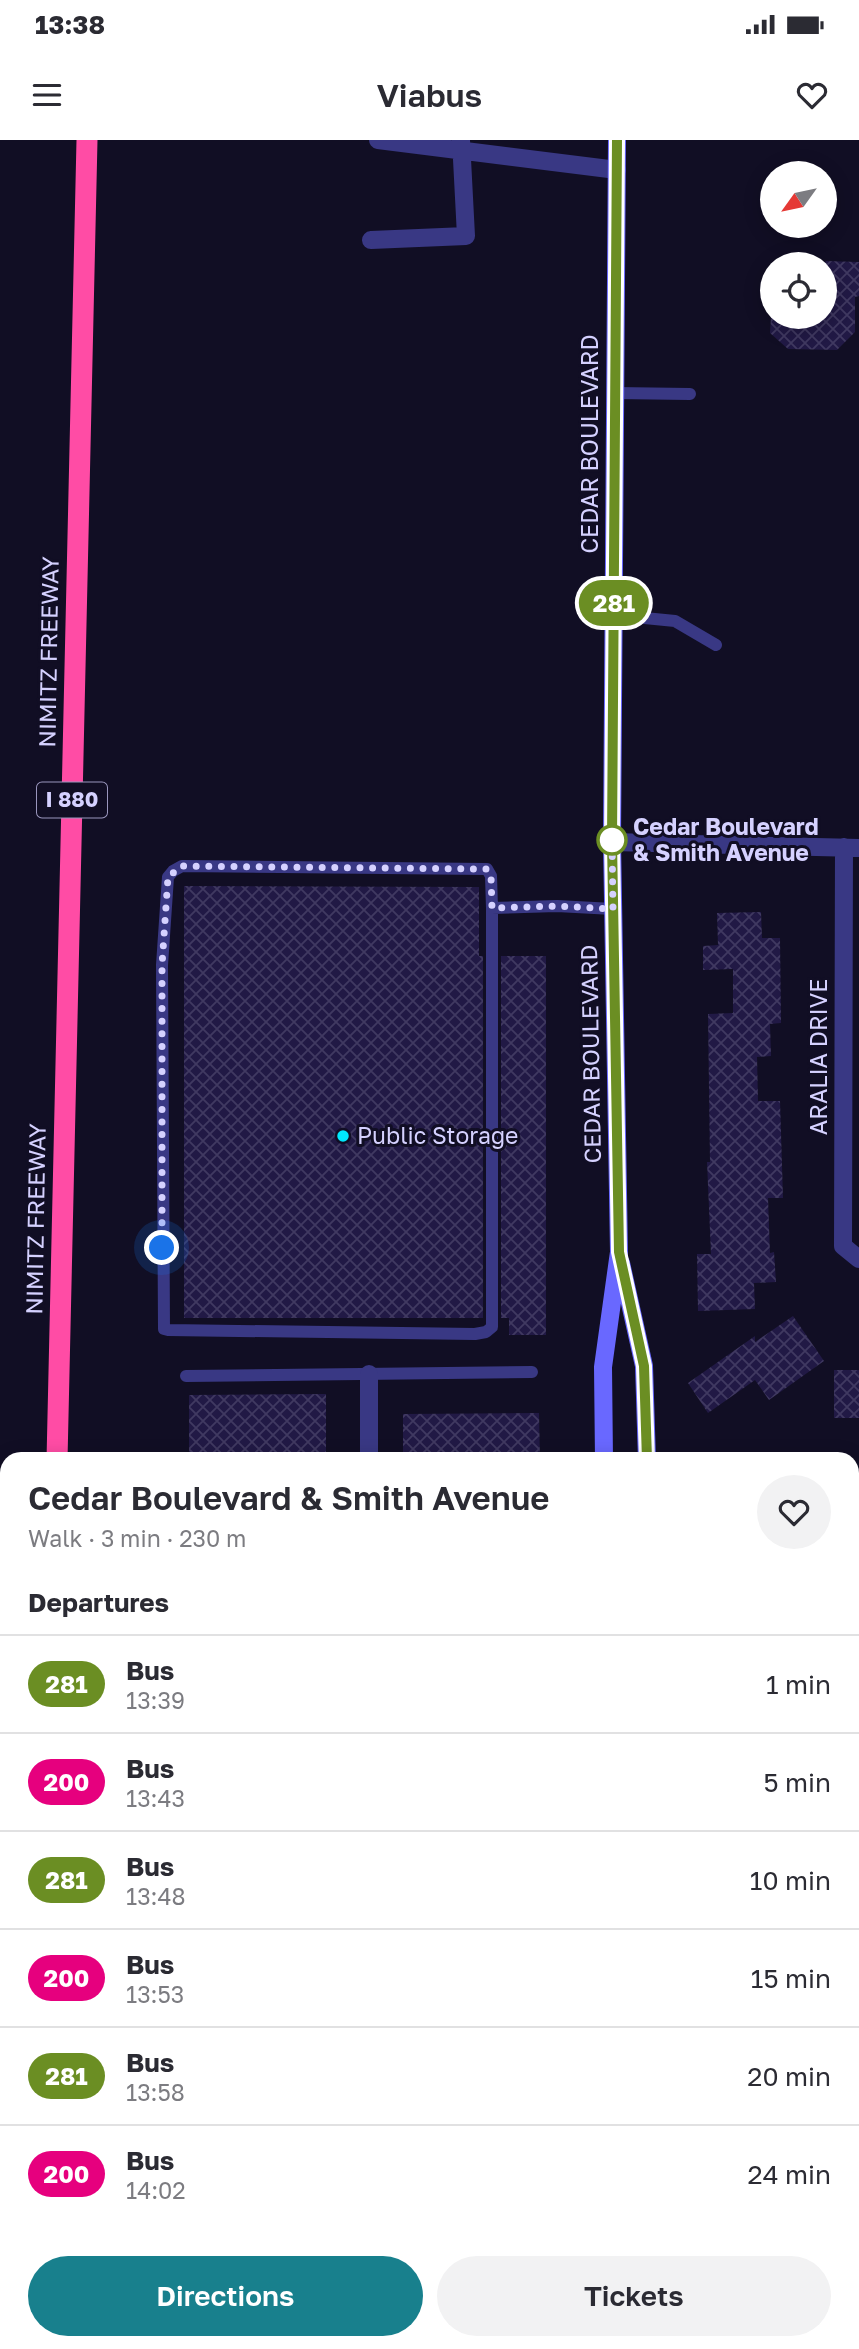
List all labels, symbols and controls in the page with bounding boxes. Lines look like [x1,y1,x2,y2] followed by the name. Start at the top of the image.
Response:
[35,9,105,40] text: 13:38
[28,76,66,114] icon: menu
[377,76,482,114] text: Viabus
[793,76,831,114] icon: heart
[760,161,836,238] north arrow
[760,161,837,329] map controls
[760,252,837,329] button: locate
[575,334,603,554] street label: CEDAR BOULEVARD
[32,556,64,748] street label: NIMITZ FREEWAY
[574,580,654,626] line badge: 281
[593,588,635,617] text: 281
[37,782,107,818] road number: I 880
[633,812,819,866] place label: Cedar Boulevard & Smith Avenue
[597,825,627,855] marker: Cedar Boulevard & Smith Avenue
[574,944,606,1164] street label: CEDAR BOULEVARD
[804,979,832,1135] street label: ARALIA DRIVE
[357,1121,518,1149] place label: Public Storage
[19,1123,51,1315] street label: NIMITZ FREEWAY
[335,1128,351,1144] marker: Public Storage
[144,1230,179,1265] your location
[757,1475,831,1549] button: heart
[28,1478,550,1517] text: Cedar Boulevard & Smith Avenue
[28,1524,246,1552] text: Walk · 3 min · 230 m
[28,1587,169,1618] text: Departures
[126,1655,174,1686] text: Bus
[45,1669,88,1698] text: 281
[766,1669,831,1700] text: 1 min
[126,1686,185,1714] text: 13:39
[126,1753,174,1784] text: Bus
[44,1767,89,1796] text: 200
[763,1767,831,1798] text: 5 min
[126,1784,185,1812] text: 13:43
[126,1851,174,1882] text: Bus
[45,1865,88,1894] text: 281
[750,1865,831,1896] text: 10 min
[126,1882,186,1910] text: 13:48
[126,1949,174,1980] text: Bus
[44,1963,89,1992] text: 200
[751,1963,831,1994] text: 15 min
[126,1980,184,2008] text: 13:53
[126,2047,174,2078] text: Bus
[45,2061,88,2090] text: 281
[747,2061,831,2092] text: 20 min
[126,2078,185,2106] text: 13:58
[126,2145,174,2176] text: Bus
[44,2159,89,2188] text: 200
[748,2159,831,2190] text: 24 min
[126,2176,186,2204] text: 14:02
[28,2256,423,2336] button: Directions
[437,2256,831,2336] button: Tickets

